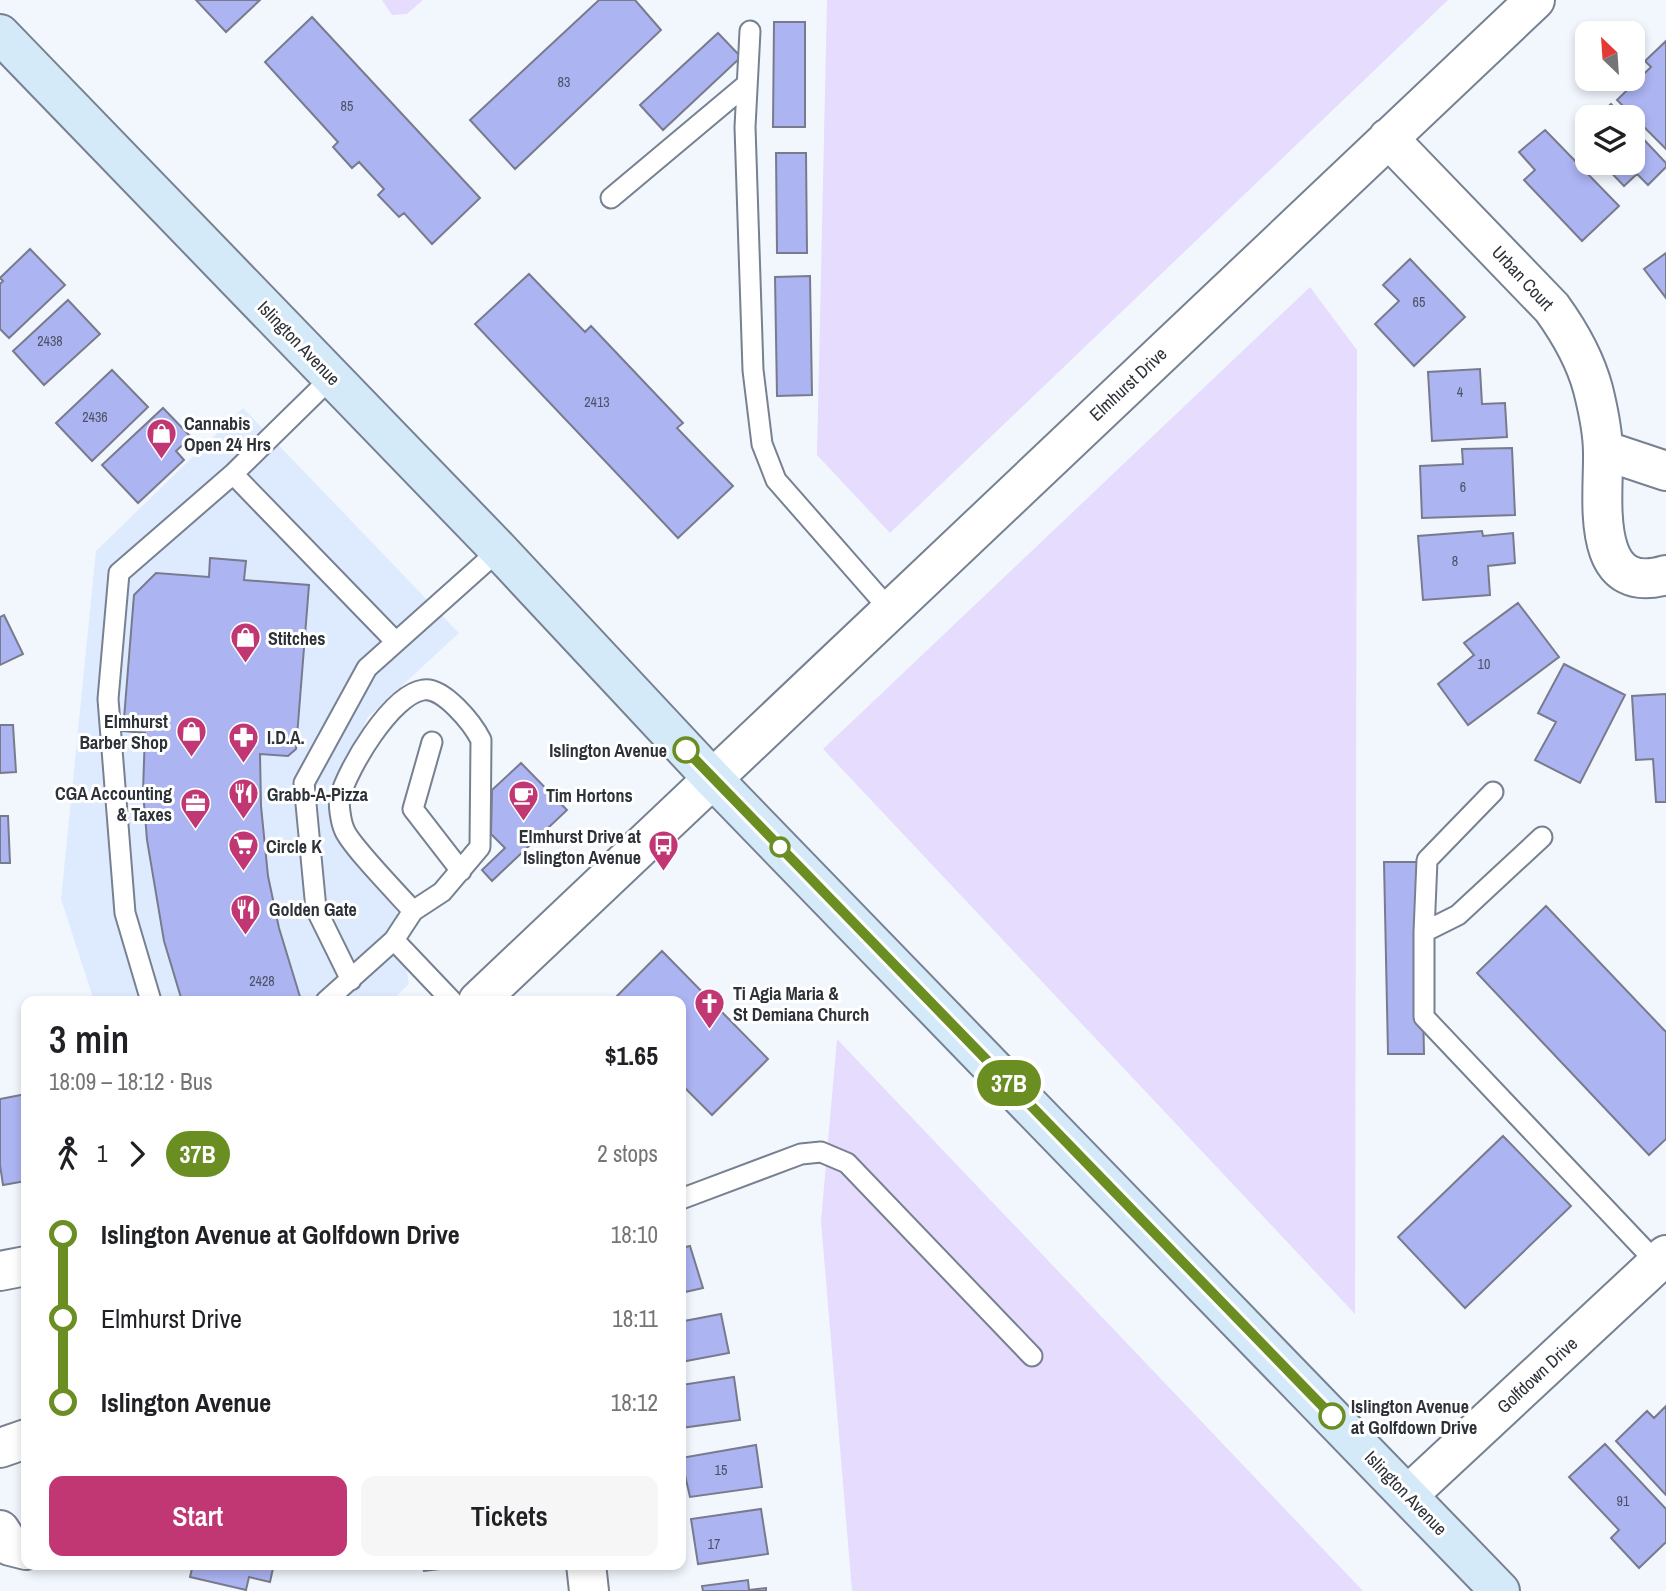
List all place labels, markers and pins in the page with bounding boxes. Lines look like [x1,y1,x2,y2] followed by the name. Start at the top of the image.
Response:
[184,411,271,457] place label: Cannabis Open 24 Hrs
[144,416,178,460] shop icon: Cannabis Open 24 Hrs
[228,621,262,665] shop icon: Stitches
[268,626,325,651] place label: Stitches
[79,709,168,755] place label: Elmhurst Barber Shop
[174,714,208,758] shop icon: Elmhurst Barber Shop
[227,720,261,764] pharmacy icon: I.D.A.
[267,725,305,750] place label: I.D.A.
[673,737,699,763] marker: Islington Avenue
[549,738,667,763] place label: Islington Avenue
[227,777,261,821] restaurant icon: Grabb-A-Pizza
[506,778,540,822] cafe icon: Tim Hortons
[55,781,172,827] place label: CGA Accounting & Taxes
[267,782,369,807] place label: Grabb-A-Pizza
[546,783,633,808] place label: Tim Hortons
[178,786,212,830] office icon: CGA Accounting & Taxes
[519,824,641,870] place label: Elmhurst Drive at Islington Avenue
[226,829,260,873] supermarket icon: Circle K
[647,829,681,873] bus stop icon: Elmhurst Drive at Islington Avenue
[266,834,322,859] place label: Circle K
[770,837,790,857] unlabelled marker
[229,892,263,936] restaurant icon: Golden Gate
[269,897,357,922] place label: Golden Gate
[733,981,869,1027] place label: Ti Agia Maria & St Demiana Church
[693,986,727,1030] church icon: Ti Agia Maria & St Demiana Church
[1351,1394,1477,1440] place label: Islington Avenue at Golfdown Drive
[1319,1403,1345,1429] marker: Islington Avenue at Golfdown Drive

